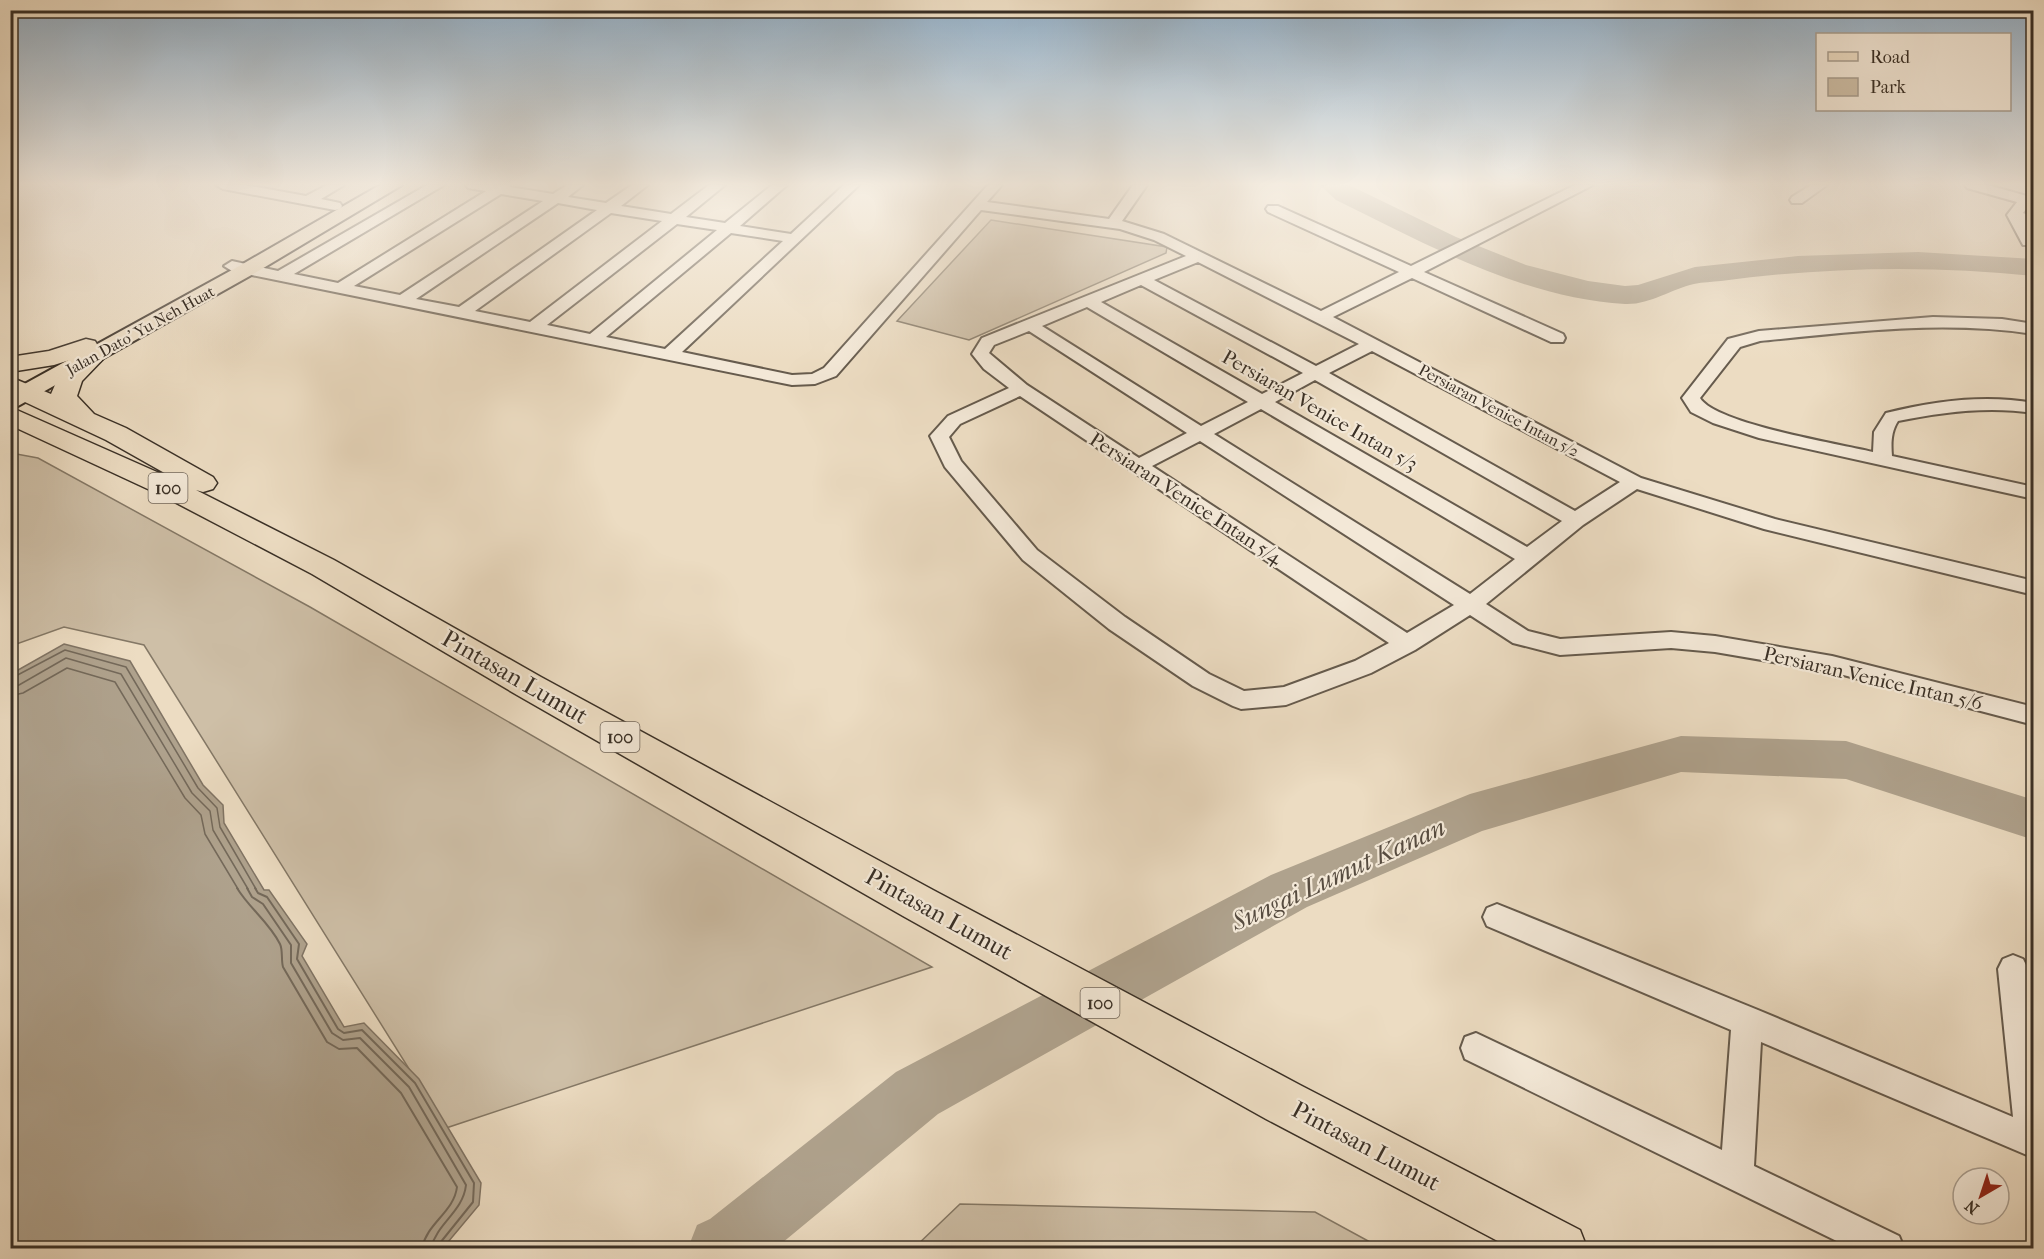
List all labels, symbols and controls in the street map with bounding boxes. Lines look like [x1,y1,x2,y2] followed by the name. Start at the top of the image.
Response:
[1816,33,2011,111] legend
[1870,47,1910,68] text: Road
[1870,77,1907,98] text: Park
[61,282,218,380] street label: Jalan Dato' Yu Neh Huat
[1218,345,1421,476] street label: Persiaran Venice Intan 5/3
[1415,360,1582,461] street label: Persiaran Venice Intan 5/2
[1085,428,1287,570] street label: Persiaran Venice Intan 5/4
[148,473,188,503] road number: 100
[437,624,593,730] street label: Pintasan Lumut
[1761,642,1985,715] street label: Persiaran Venice Intan 5/6
[600,722,640,752] road number: 100
[1225,811,1450,938] water label: Sungai Lumut Kanan
[861,862,1018,966] street label: Pintasan Lumut
[1080,988,1120,1018] road number: 100
[1287,1095,1445,1197] street label: Pintasan Lumut
[1951,1166,2011,1226] north arrow
[1961,1196,1983,1218] text: N

